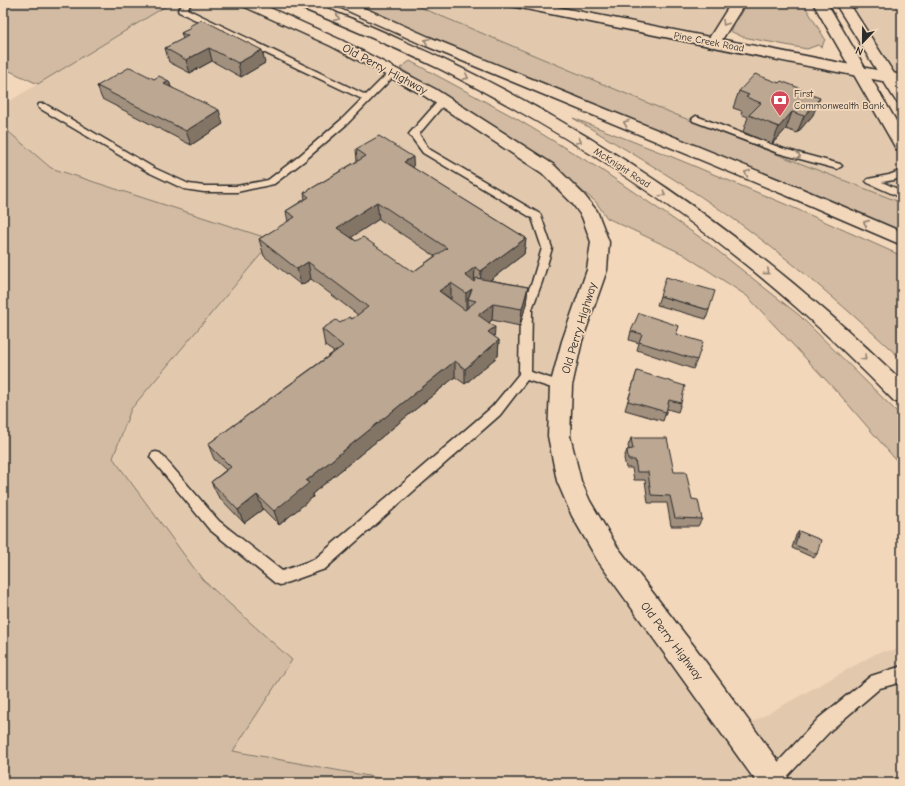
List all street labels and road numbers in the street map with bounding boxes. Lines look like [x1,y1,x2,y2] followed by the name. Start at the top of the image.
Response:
[673,29,745,55] street label: Pine Creek Road
[340,41,431,98] street label: Old Perry Highway
[591,145,653,191] street label: McKnight Road
[558,280,600,375] street label: Old Perry Highway
[638,599,706,683] street label: Old Perry Highway

